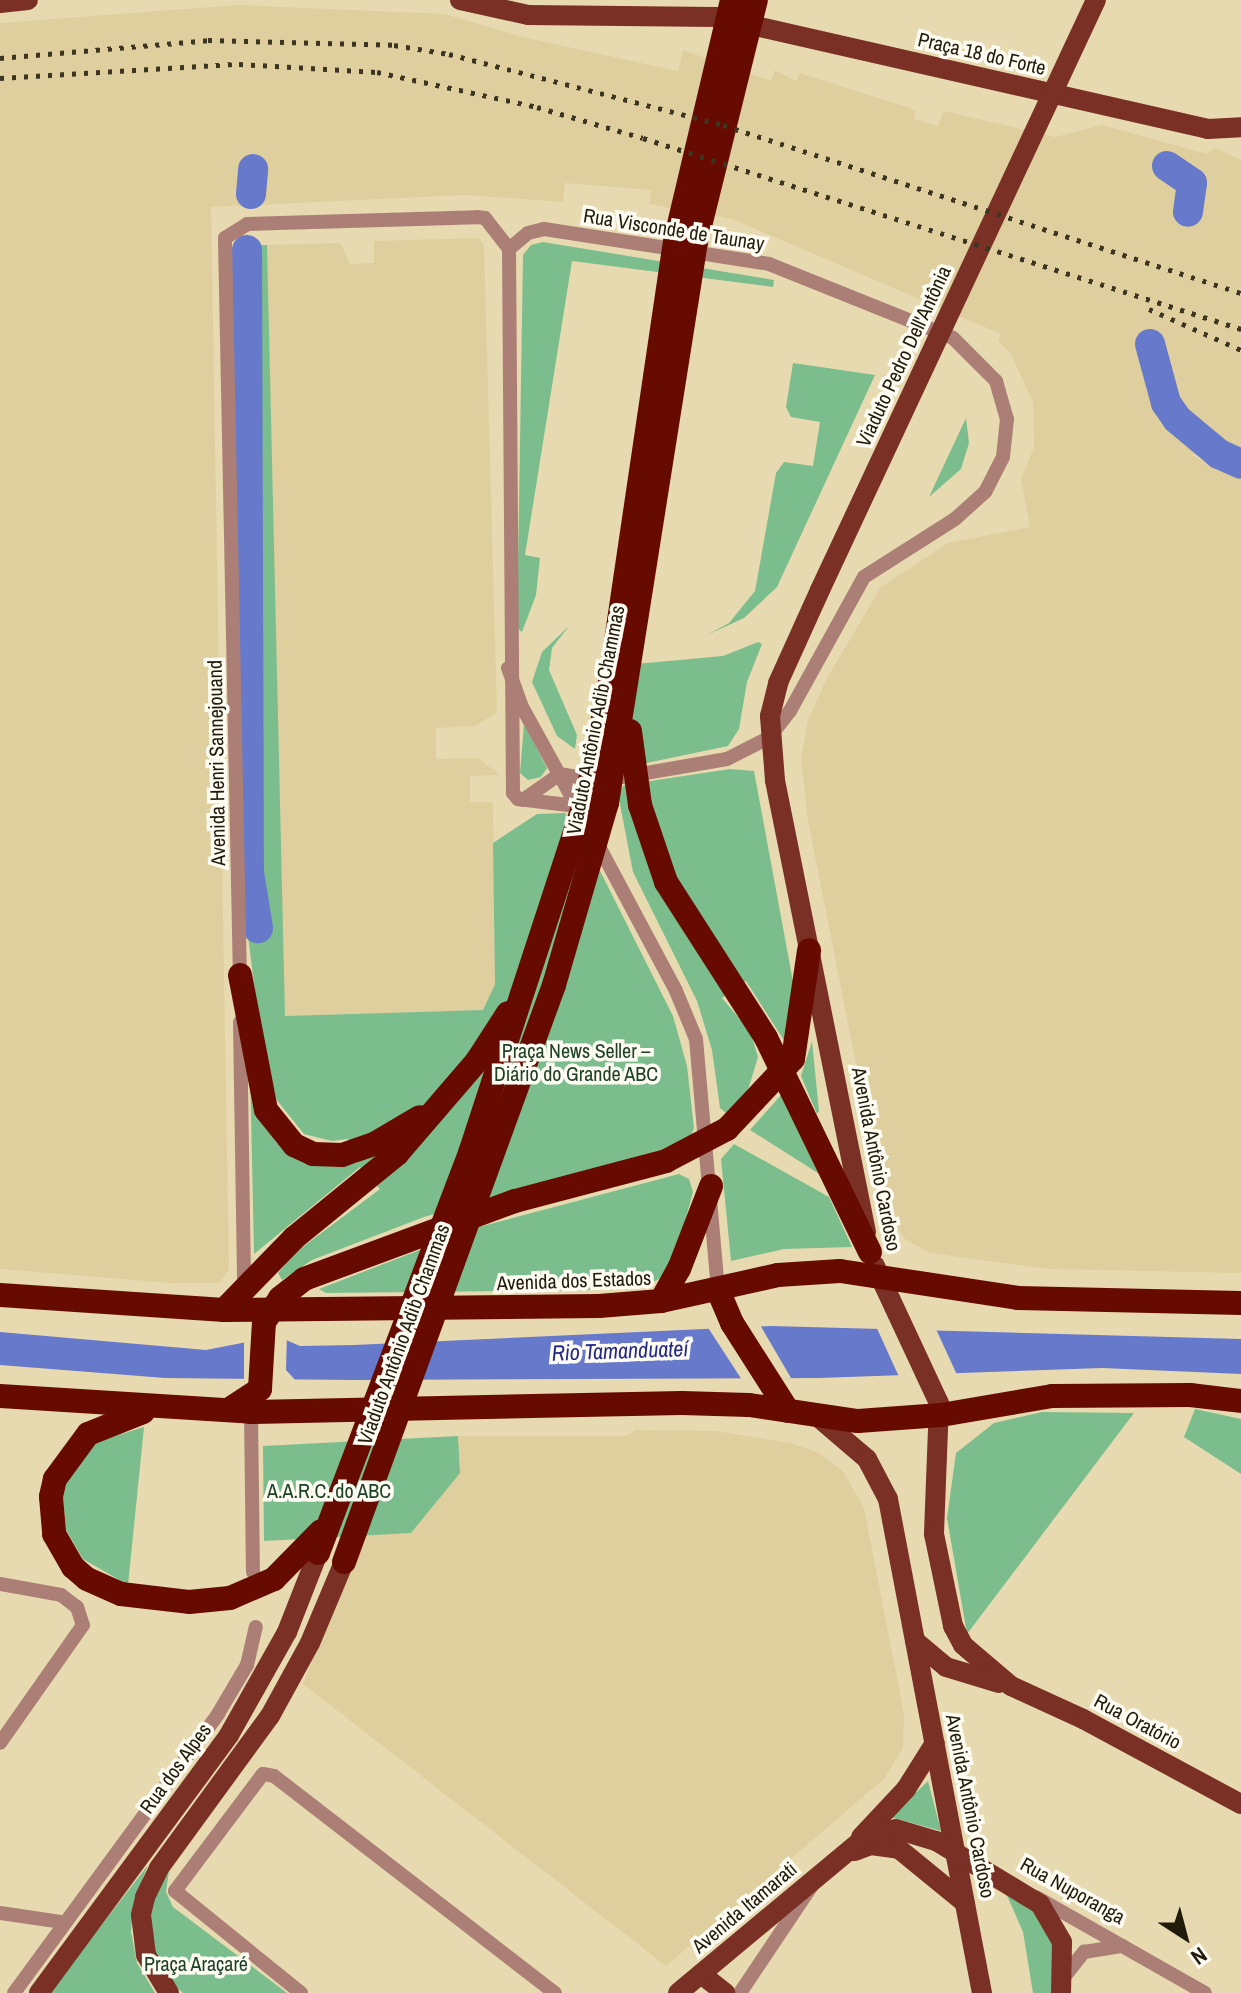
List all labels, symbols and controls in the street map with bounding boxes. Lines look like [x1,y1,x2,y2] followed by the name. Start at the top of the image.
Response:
[916,27,1048,79] street label: Praça 18 do Forte
[582,203,766,255] street label: Rua Visconde de Taunay
[850,262,956,450] street label: Viaduto Pedro Dell'Antônia
[561,602,629,838] street label: Viaduto Antônio Adib Chammas
[202,660,230,866] street label: Avenida Henri Sannejouand
[494,1039,658,1086] park label: Praça News Seller – Diário do Grande ABC
[847,1065,907,1253] street label: Avenida Antônio Cardoso
[352,1220,454,1448] street label: Viaduto Antônio Adib Chammas
[496,1265,652,1295] street label: Avenida dos Estados
[551,1335,689,1367] water label: Rio Tamanduateí
[267,1478,391,1502] park label: A.A.R.C. do ABC
[1091,1688,1185,1754] street label: Rua Oratório
[941,1712,1001,1900] street label: Avenida Antônio Cardoso
[134,1718,216,1818] street label: Rua dos Alpes
[1017,1851,1129,1929] street label: Rua Nuporanga
[687,1856,801,1958] street label: Avenida Itamarati
[1145,1897,1225,1977] north arrow
[1185,1940,1213,1972] text: N
[144,1951,248,1975] park label: Praça Araçaré

